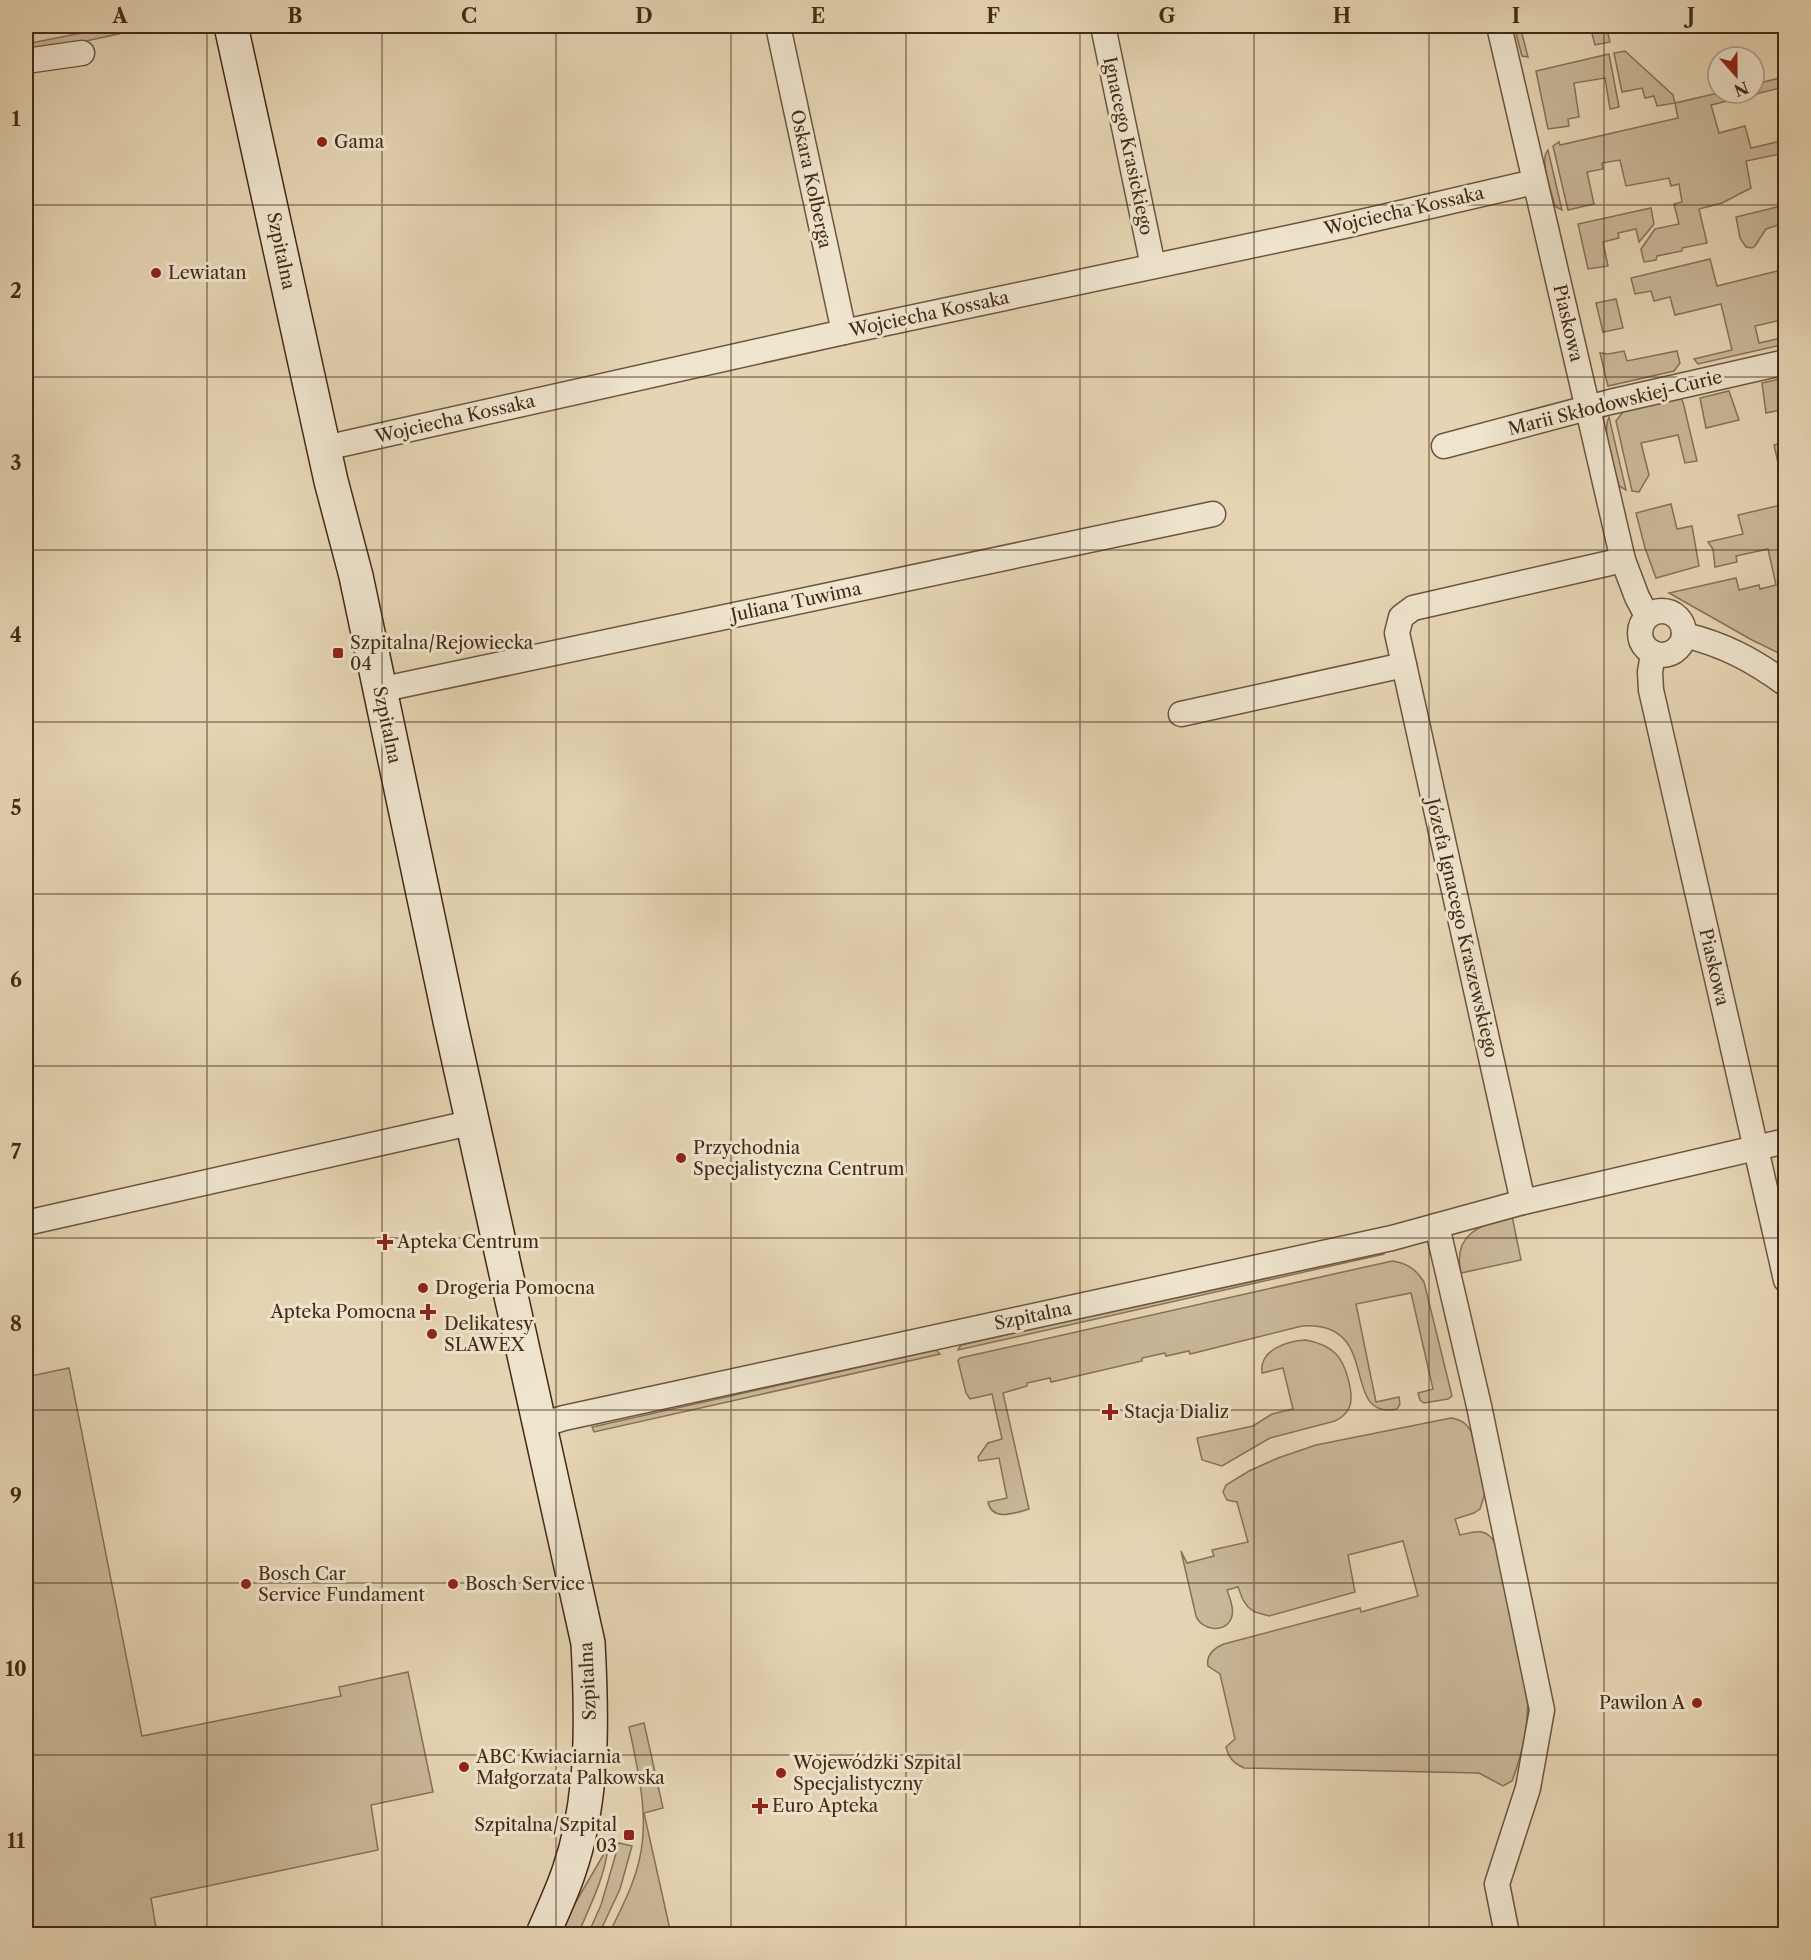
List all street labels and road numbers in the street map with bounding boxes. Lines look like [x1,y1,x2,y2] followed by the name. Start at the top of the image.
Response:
[1098,55,1158,237] street label: Ignacego Krasickiego
[786,108,837,251] street label: Oskara Kolberga
[1321,182,1487,240] street label: Wojciecha Kossaka
[262,210,300,292] street label: Szpitalna
[1548,282,1588,364] street label: Piaskowa
[846,286,1012,342] street label: Wojciecha Kossaka
[1506,366,1724,440] street label: Marii Skłodowskiej-Curie
[372,390,538,448] street label: Wojciecha Kossaka
[726,577,864,627] street label: Juliana Tuwima
[368,684,406,766] street label: Szpitalna
[1421,793,1503,1060] street label: Józefa Ignacego Kraszewskiego
[1694,926,1734,1008] street label: Piaskowa
[992,1297,1074,1335] street label: Szpitalna
[575,1641,601,1721] street label: Szpitalna

